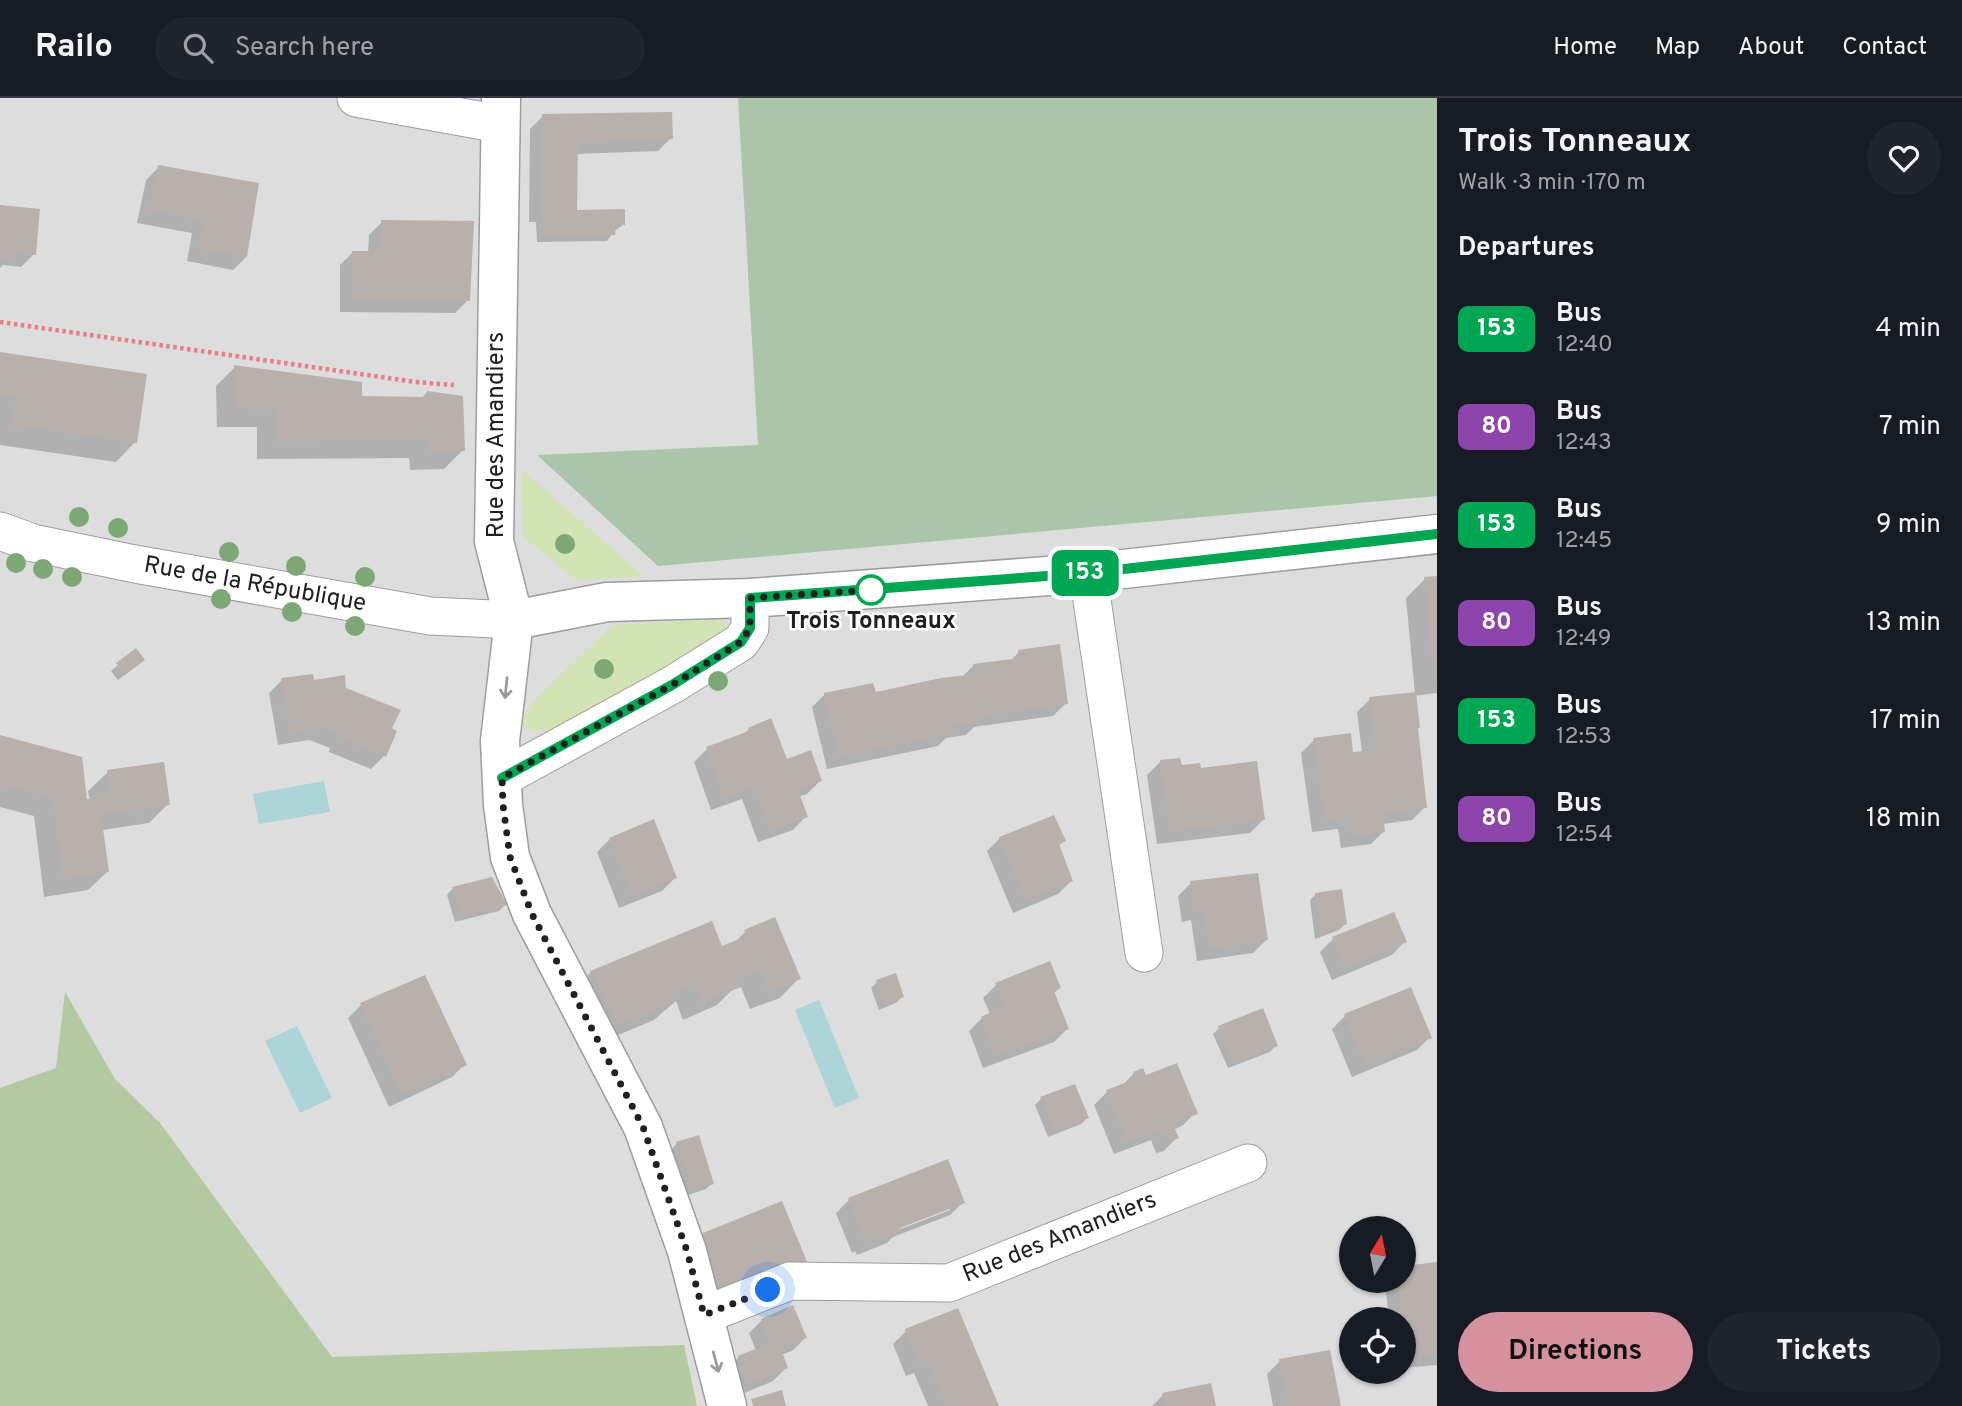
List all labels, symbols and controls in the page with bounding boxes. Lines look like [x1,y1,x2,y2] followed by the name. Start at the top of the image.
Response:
[155,17,645,80] search box
[35,27,113,69] text: Railo
[179,29,217,67] icon: search
[235,32,374,65] text: Search here
[1553,33,1617,63] text: Home
[1655,33,1700,63] text: Map
[1738,33,1804,63] text: About
[1842,33,1927,63] text: Contact
[1867,121,1941,195] button: heart
[1458,122,1691,164] text: Trois Tonneaux
[1458,169,1646,198] text: Walk · 3 min · 170 m
[1458,232,1595,265] text: Departures
[1556,298,1602,331] text: Bus
[1875,313,1941,346] text: 4 min
[1477,314,1516,344] text: 153
[1556,331,1613,360] text: 12:40
[482,332,512,538] street label: Rue des Amandiers
[1556,396,1602,429] text: Bus
[1879,411,1941,444] text: 7 min
[1481,412,1512,442] text: 80
[1556,429,1612,458] text: 12:43
[1556,494,1602,527] text: Bus
[1876,509,1941,542] text: 9 min
[1477,510,1516,540] text: 153
[1556,527,1612,556] text: 12:45
[1045,550,1125,596] line badge: 153
[142,551,368,619] street label: Rue de la République
[1066,558,1104,588] text: 153
[856,575,886,605] marker: Trois Tonneaux
[1556,592,1602,625] text: Bus
[786,607,956,637] place label: Trois Tonneaux
[1866,607,1941,640] text: 13 min
[1481,608,1512,638] text: 80
[1556,625,1612,654] text: 12:49
[500,676,513,699] one-way arrow
[1556,690,1602,723] text: Bus
[1869,705,1941,738] text: 17 min
[1477,706,1516,736] text: 153
[1556,723,1612,752] text: 12:53
[1556,788,1602,821] text: Bus
[1866,803,1941,836] text: 18 min
[1481,804,1512,834] text: 80
[1556,821,1613,850] text: 12:54
[959,1185,1161,1291] street label: Rue des Amandiers
[1339,1216,1416,1293] north arrow
[1339,1216,1416,1384] map controls
[750,1272,785,1307] your location
[1339,1307,1416,1384] button: locate
[1458,1312,1693,1392] button: Directions
[1707,1312,1941,1392] button: Tickets
[710,1350,723,1373] one-way arrow

